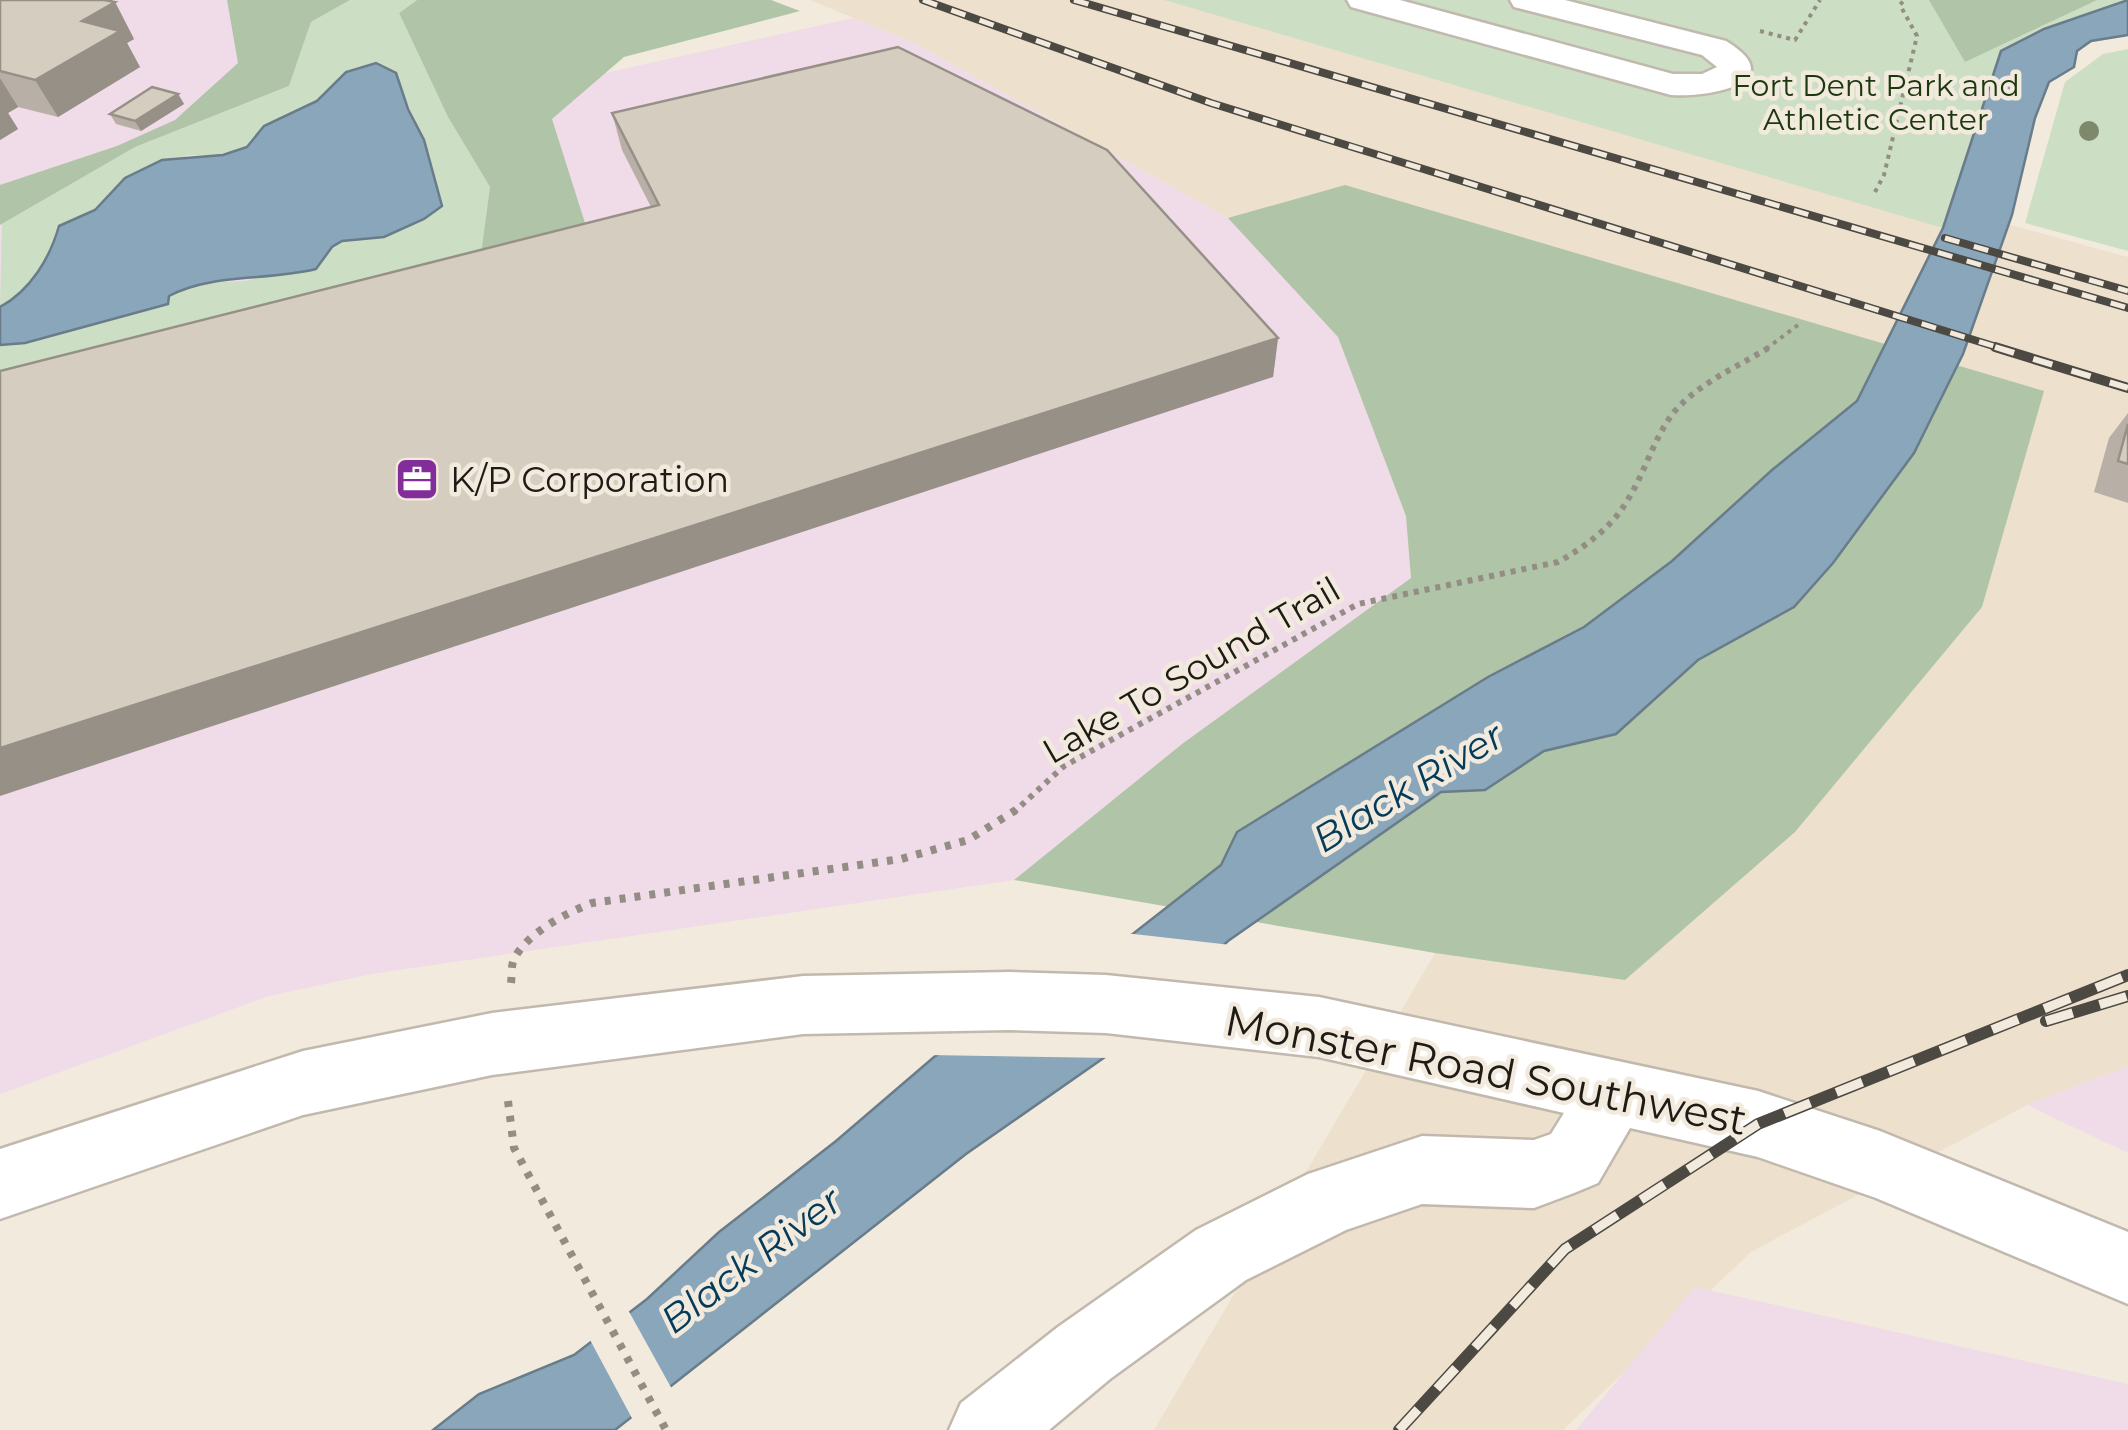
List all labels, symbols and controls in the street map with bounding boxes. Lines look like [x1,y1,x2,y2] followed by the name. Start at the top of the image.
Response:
[1732,67,2020,138] park label: Fort Dent Park and Athletic Center
[394,456,440,502] office icon: K/P Corporation
[450,458,729,501] place label: K/P Corporation
[1035,567,1347,773] street label: Lake To Sound Trail
[1304,711,1513,862] water label: Black River
[1221,994,1751,1146] street label: Monster Road Southwest
[651,1176,851,1343] water label: Black River

